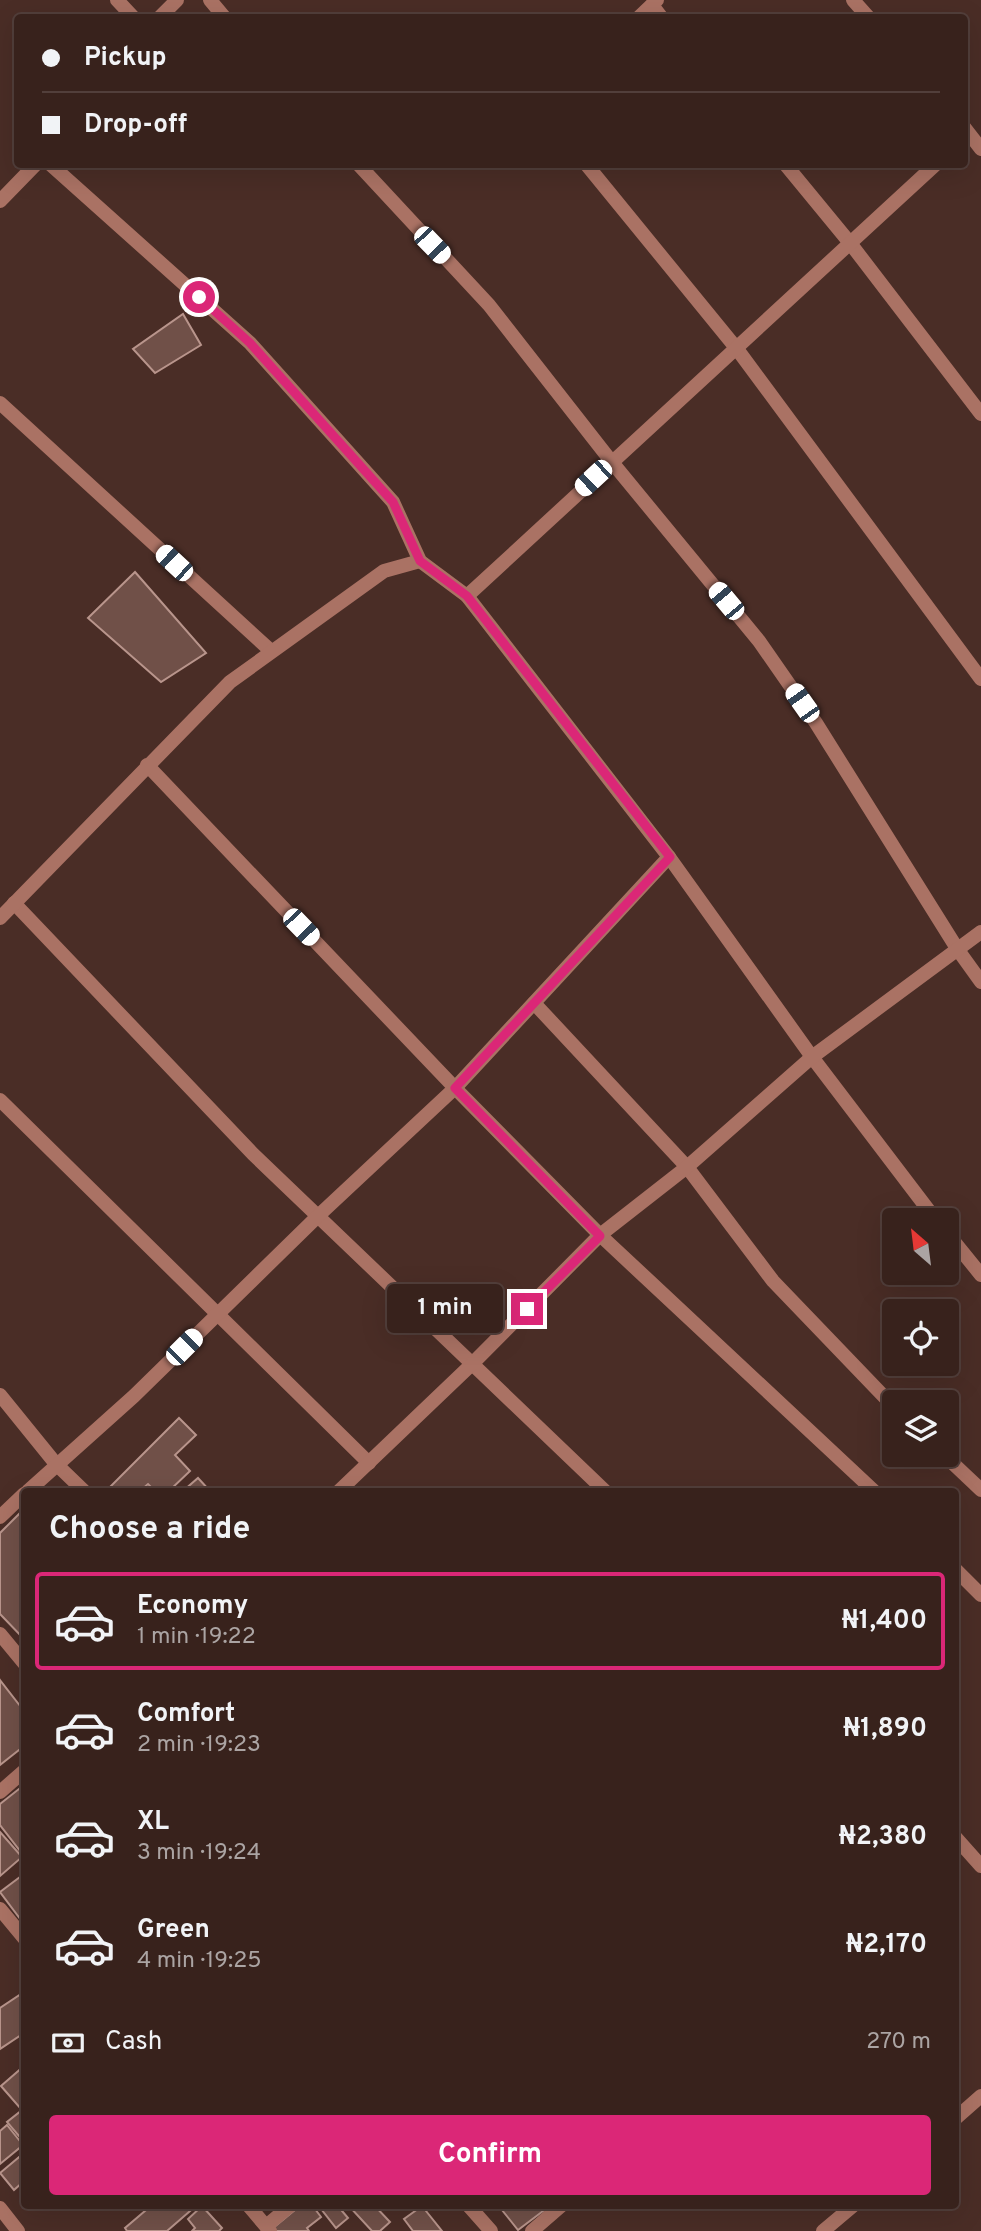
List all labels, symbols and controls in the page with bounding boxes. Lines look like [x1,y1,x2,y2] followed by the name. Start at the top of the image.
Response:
[84,42,167,75] text: Pickup
[84,109,187,142] text: Drop-off
[410,223,455,267] car
[183,281,215,313] route start
[571,456,616,500] car
[152,541,197,585] car
[705,578,748,624] car
[782,680,823,726] car
[279,905,324,949] car
[882,1208,959,1284] north arrow
[882,1208,959,1467] map controls
[387,1284,503,1334] callout: 1 min
[511,1293,543,1325] route end
[417,1294,473,1323] text: 1 min
[882,1299,959,1376] button: locate
[162,1325,207,1369] car
[882,1390,959,1467] button: layers
[49,1510,250,1550] text: Choose a ride
[53,1590,116,1653] icon: car
[137,1590,248,1623] text: Economy
[841,1605,927,1638] text: ₦1,400
[137,1623,256,1652] text: 1 min · 19:22
[53,1698,116,1761] icon: car
[137,1698,235,1731] text: Comfort
[843,1713,927,1746] text: ₦1,890
[137,1731,261,1760] text: 2 min · 19:23
[53,1806,116,1869] icon: car
[137,1806,169,1839] text: XL
[839,1821,927,1854] text: ₦2,380
[137,1839,261,1868] text: 3 min · 19:24
[53,1914,116,1977] icon: car
[137,1914,210,1947] text: Green
[846,1929,927,1962] text: ₦2,170
[137,1947,262,1976] text: 4 min · 19:25
[49,2024,87,2062] icon: cash
[105,2026,162,2059] text: Cash
[866,2028,931,2057] text: 270 m
[49,2115,931,2195] button: Confirm

